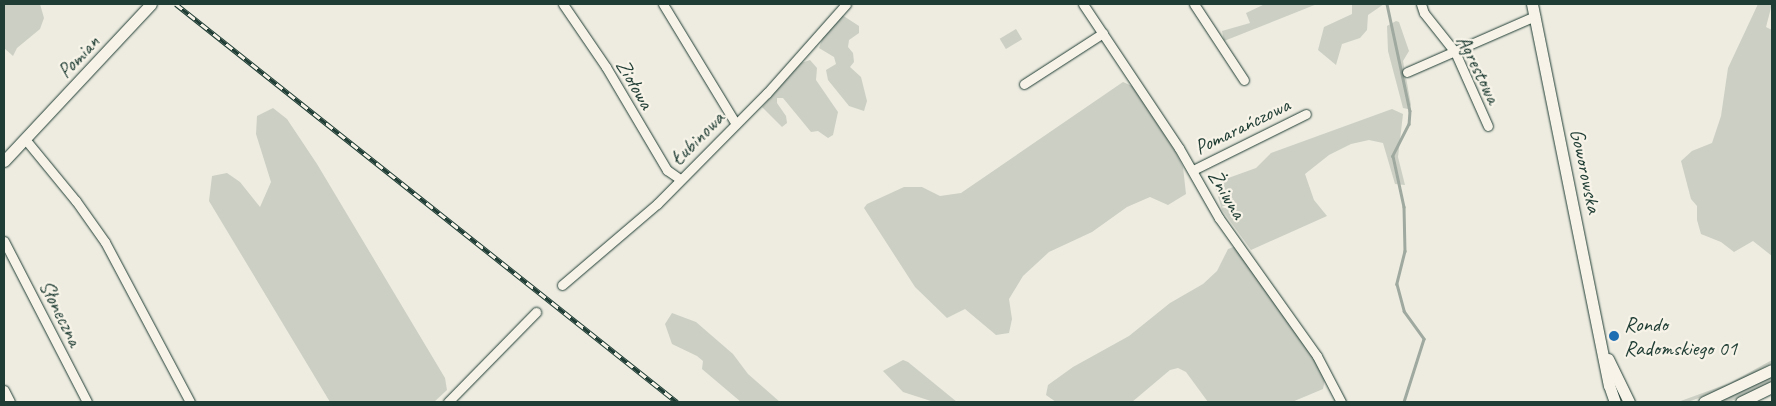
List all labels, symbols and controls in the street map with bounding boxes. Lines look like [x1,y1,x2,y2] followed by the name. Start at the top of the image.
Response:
[52,29,104,83] street label: Pomian
[1451,31,1507,107] street label: Agrestowa
[611,55,659,113] street label: Ziołowa
[1190,92,1294,160] street label: Pomarańczowa
[665,106,729,170] street label: Łubinowa
[1565,127,1607,215] street label: Goworowska
[1203,165,1251,223] street label: Żniwna
[34,276,88,350] street label: Słoneczna
[1624,311,1737,361] place label: Rondo Radomskiego 01
[1608,330,1620,342] marker: Rondo Radomskiego 01

